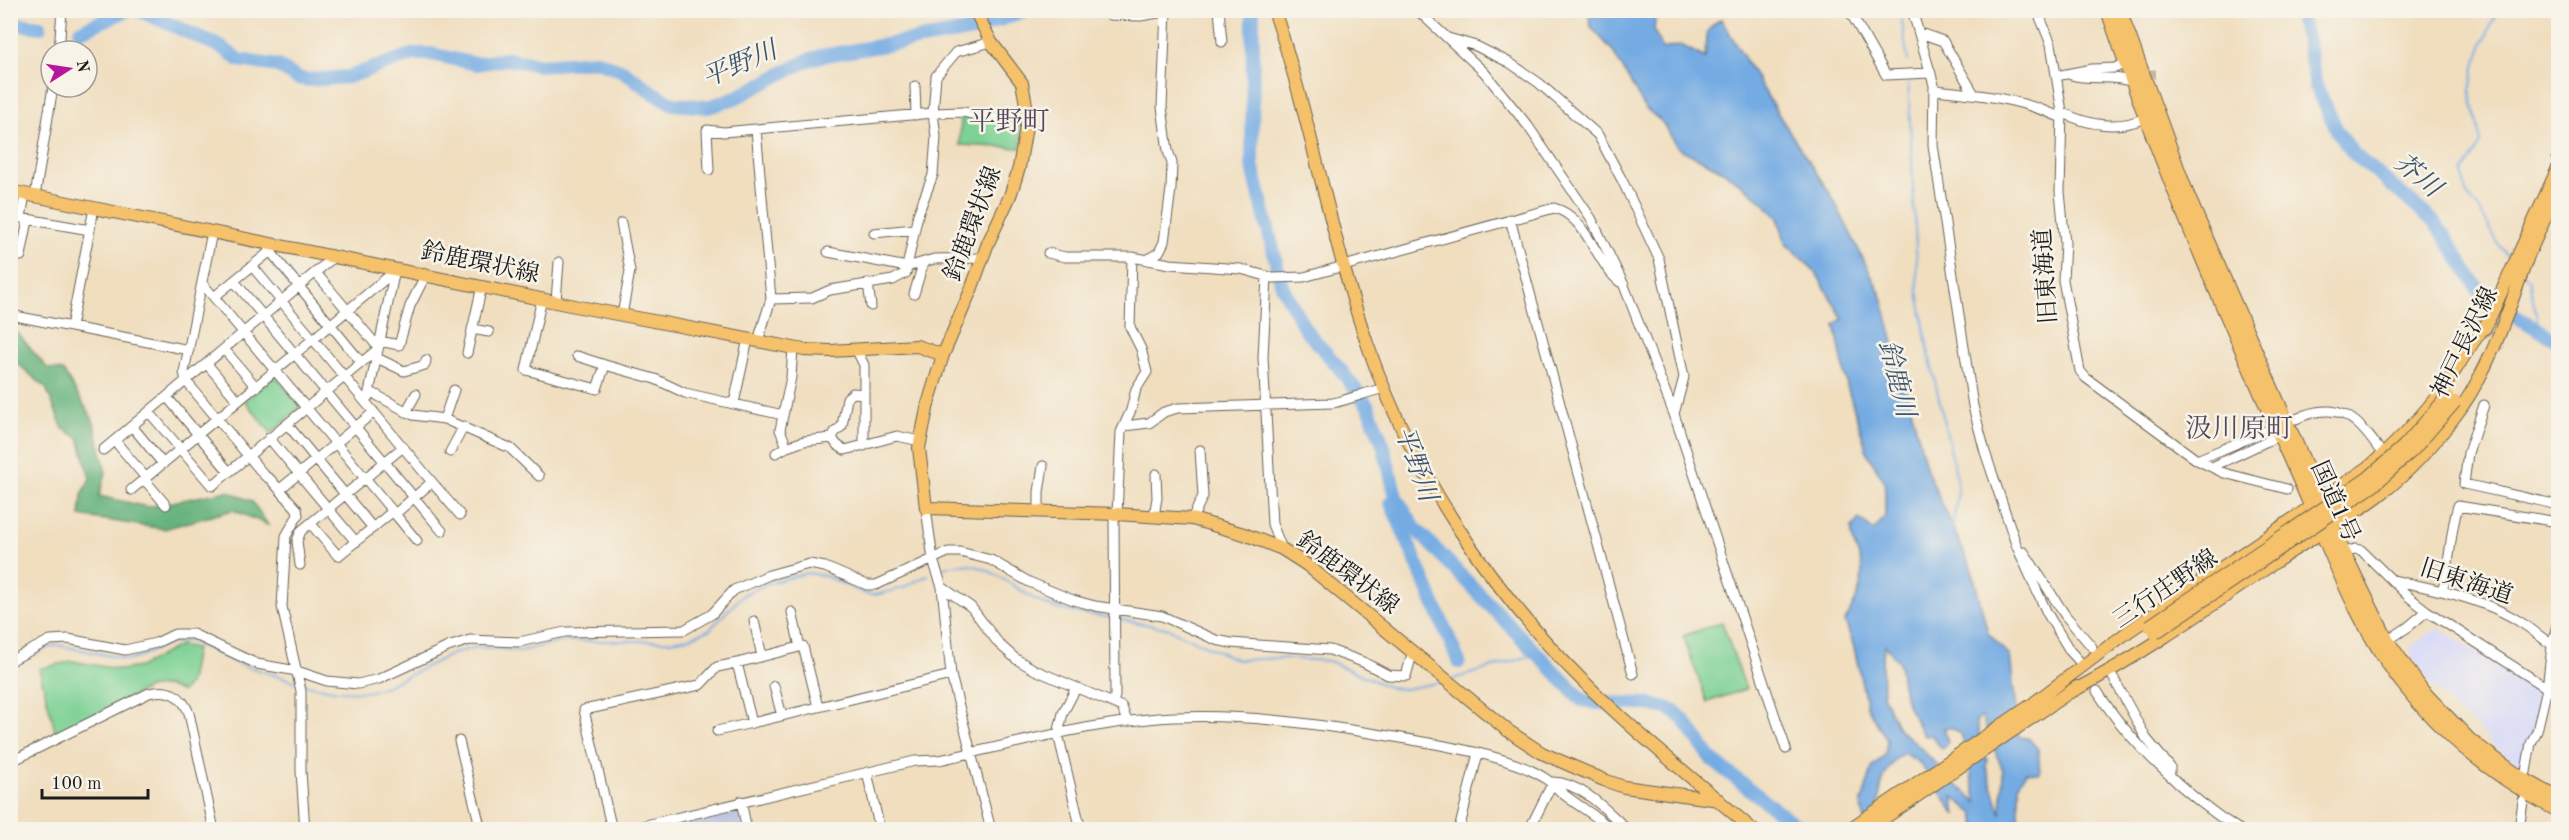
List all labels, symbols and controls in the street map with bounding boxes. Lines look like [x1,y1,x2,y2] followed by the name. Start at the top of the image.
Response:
[698,35,784,92] water label: 平野川
[39,39,99,99] north arrow
[73,59,91,75] text: N
[969,107,1050,136] district label: 平野町
[2389,148,2449,205] water label: 芥川
[938,163,1007,284] street label: 鈴鹿環状線
[2029,227,2062,325] street label: 旧東海道
[419,237,542,288] street label: 鈴鹿環状線
[2426,282,2503,402] street label: 神戸長沢線
[1874,338,1921,423] water label: 鈴鹿川
[2185,414,2293,443] district label: 汲川原町
[1389,422,1443,508] water label: 平野川
[2306,457,2365,546] street label: 国道1号
[1292,526,1404,620] street label: 鈴鹿環状線
[2108,544,2222,634] street label: 三行庄野線
[2417,554,2516,609] street label: 旧東海道
[42,762,148,800] scale bar
[51,775,102,793] text: 100 m

